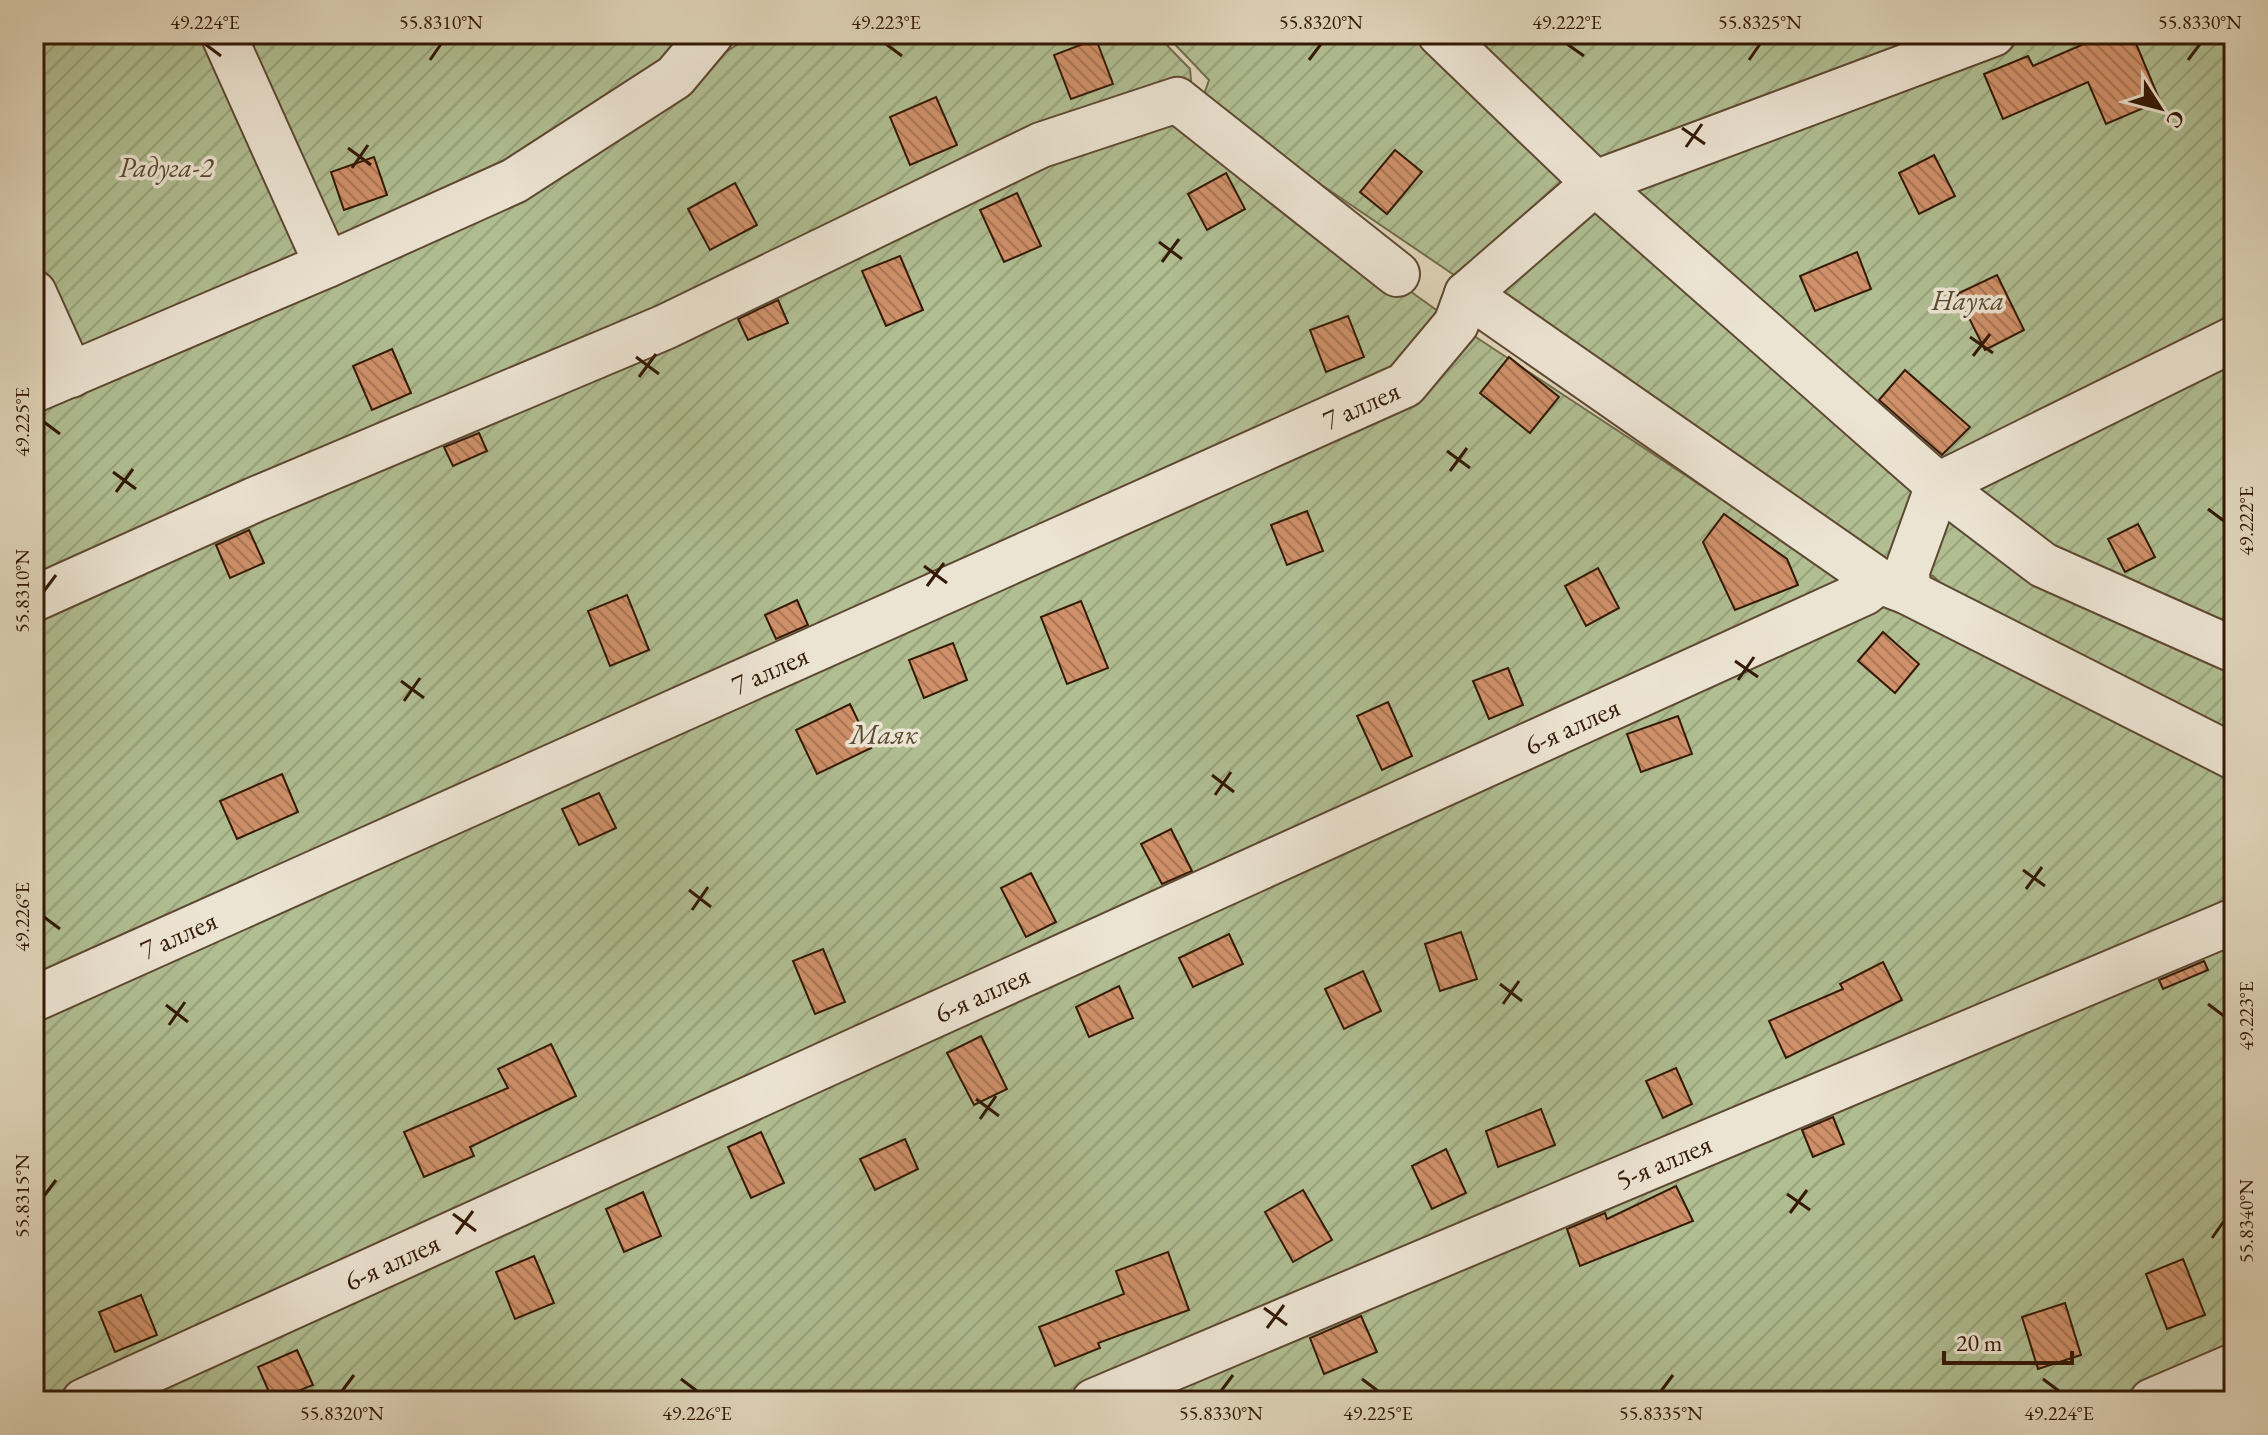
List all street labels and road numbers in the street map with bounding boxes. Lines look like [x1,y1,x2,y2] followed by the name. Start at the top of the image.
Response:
[1317,372,1405,438] street label: 7 аллея
[725,637,814,702] street label: 7 аллея
[1519,688,1625,763] street label: 6-я аллея
[134,902,222,967] street label: 7 аллея
[928,956,1035,1031] street label: 6-я аллея
[1610,1125,1717,1197] street label: 5-я аллея
[338,1224,445,1299] street label: 6-я аллея

